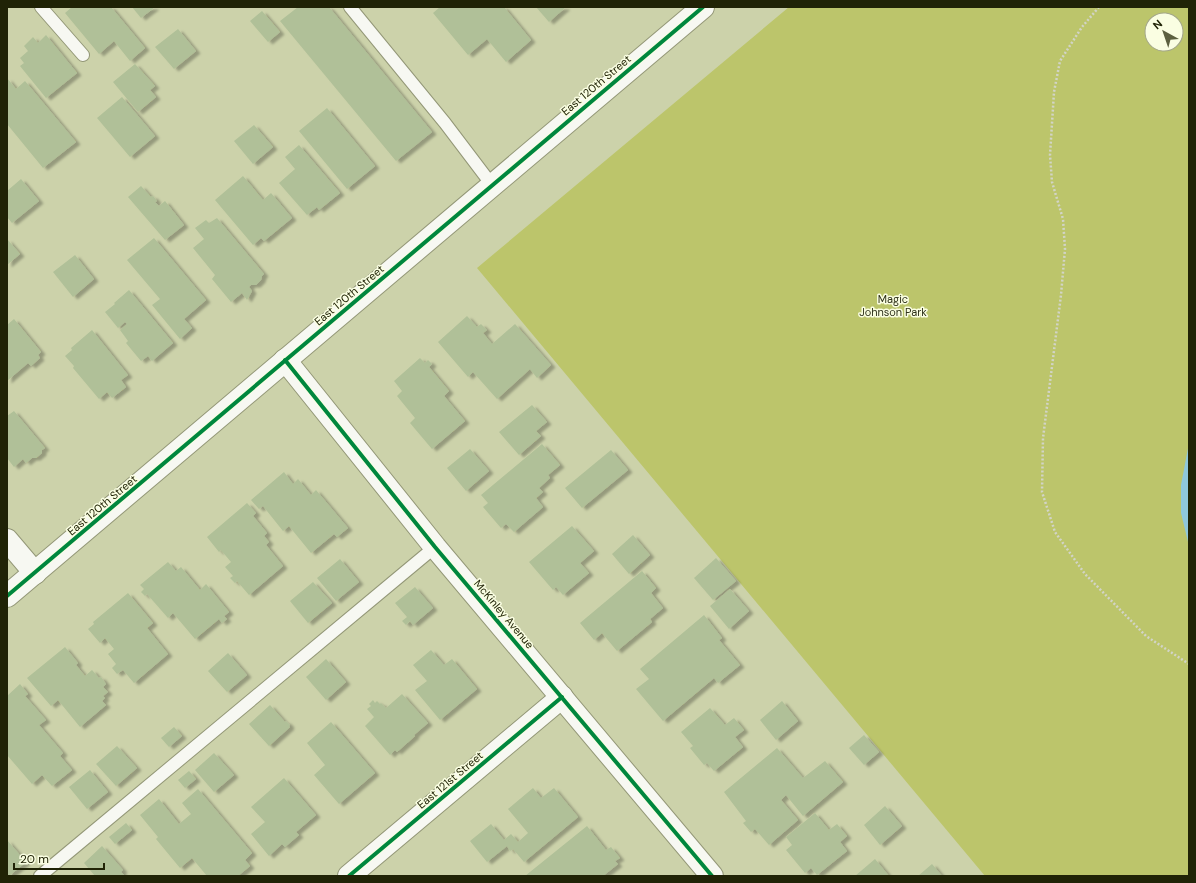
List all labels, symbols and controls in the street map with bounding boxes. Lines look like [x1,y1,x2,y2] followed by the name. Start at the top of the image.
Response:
[1144,12,1184,52] north arrow
[1150,16,1165,32] text: N
[558,52,634,118] street label: East 120th Street
[311,262,387,328] street label: East 120th Street
[859,292,927,319] park label: Magic Johnson Park
[64,472,140,538] street label: East 120th Street
[471,577,537,651] street label: McKinley Avenue
[414,748,486,812] street label: East 121st Street
[14,845,104,871] scale bar
[20,851,49,867] text: 20 m

